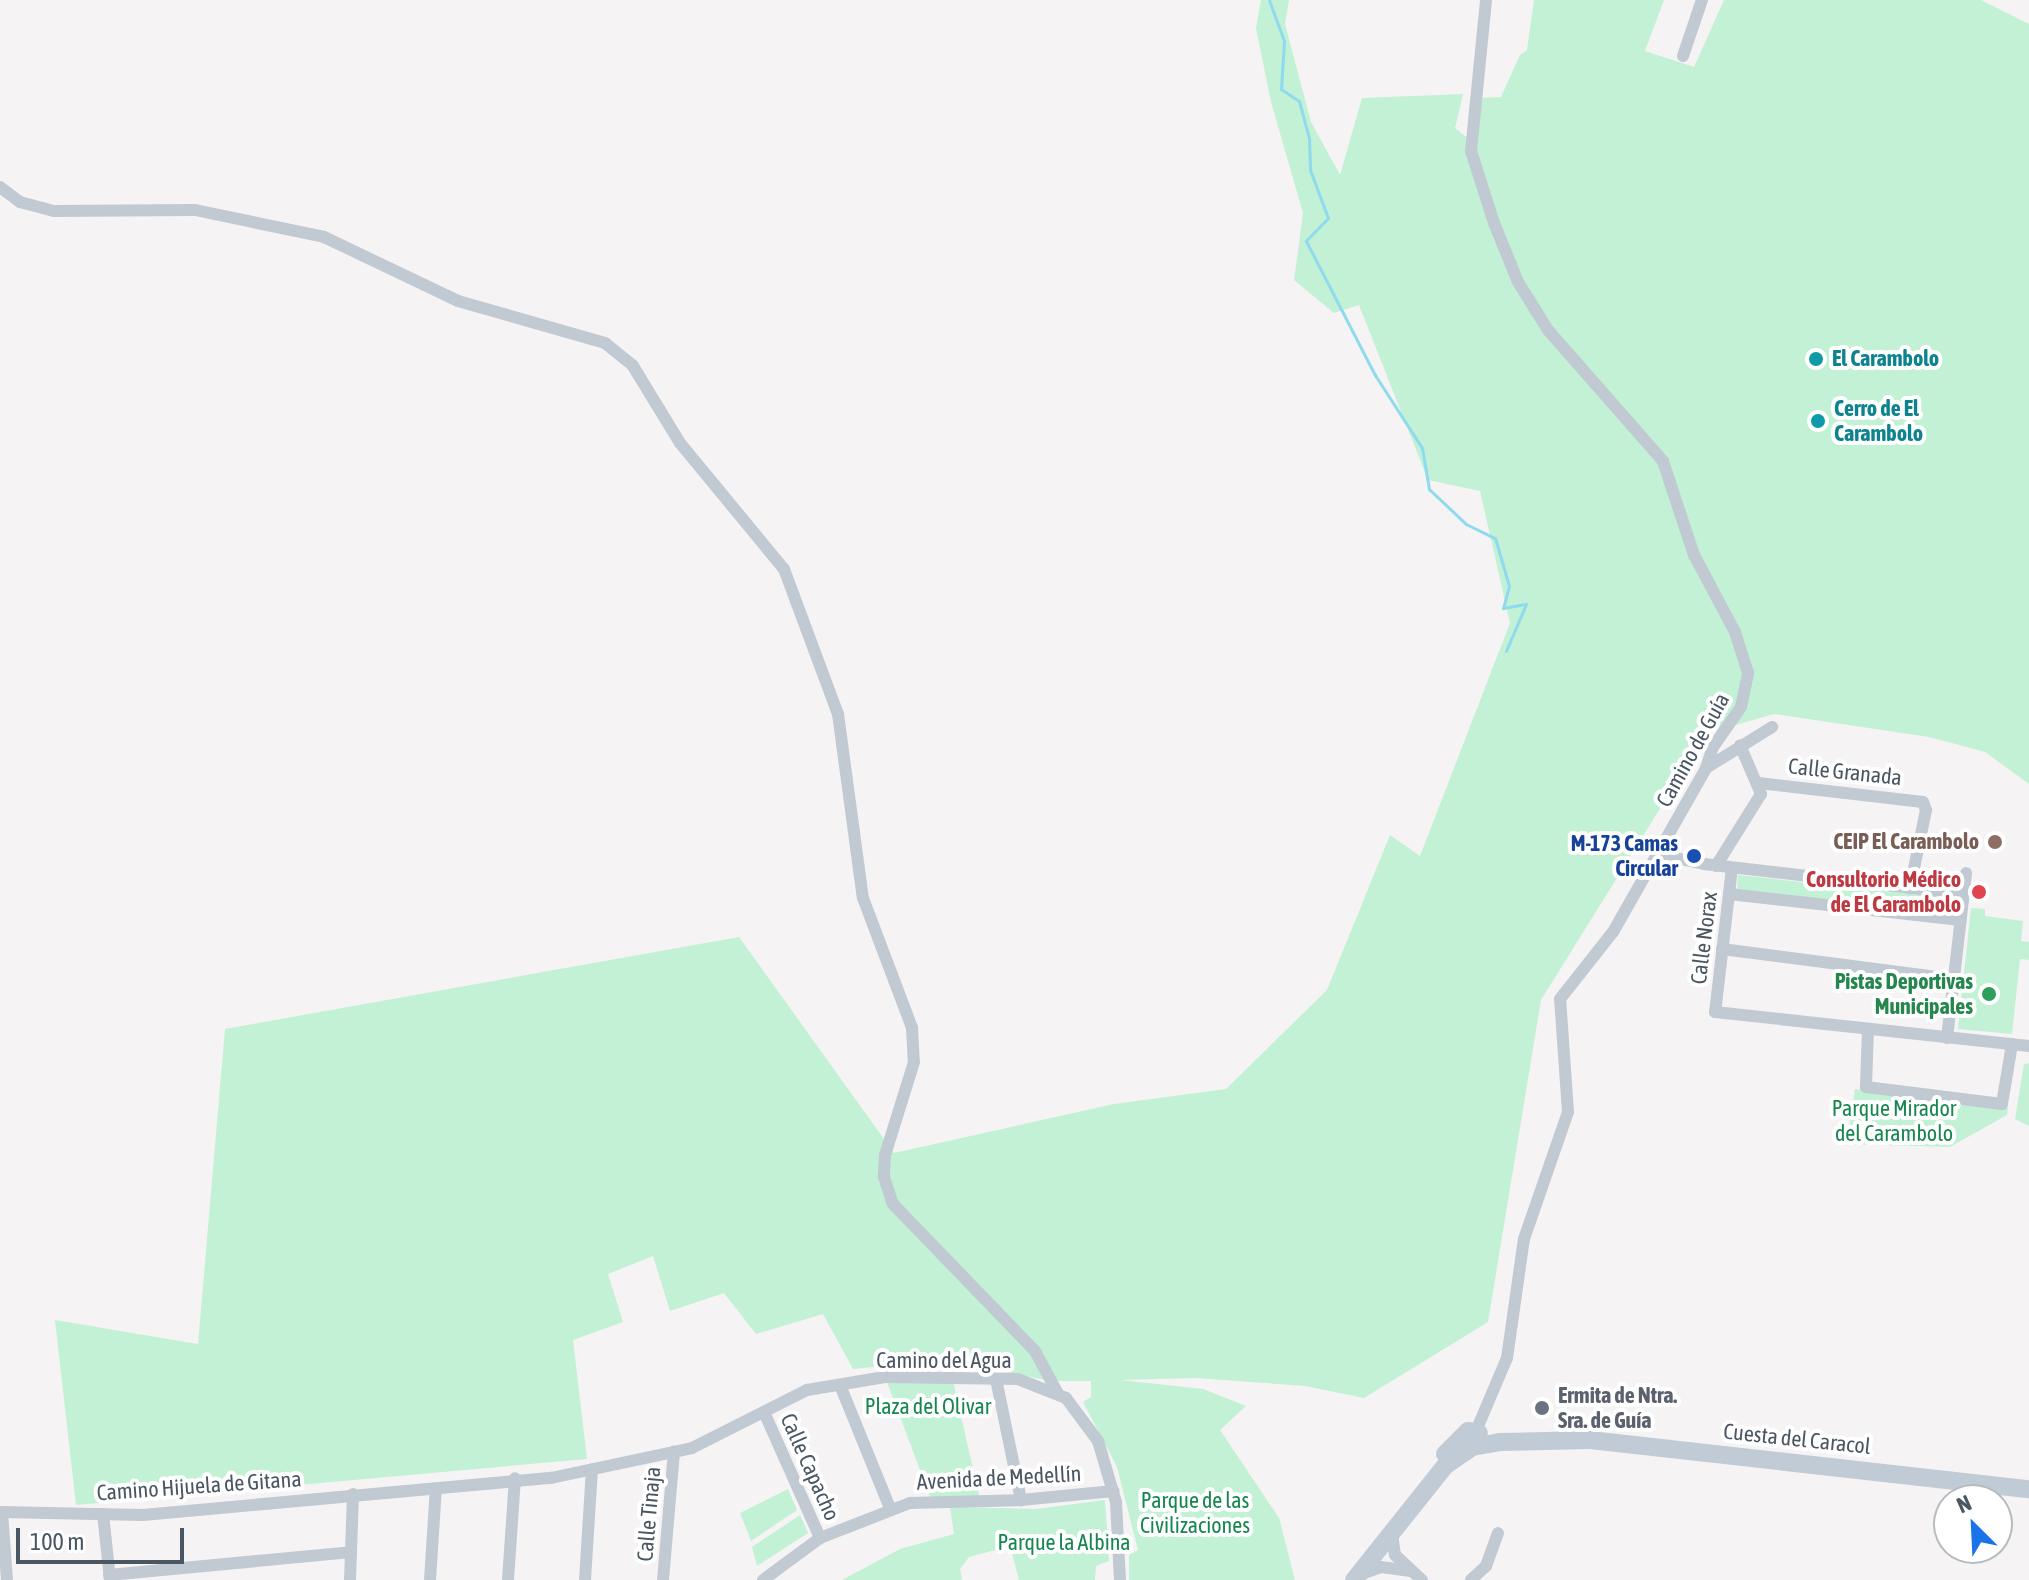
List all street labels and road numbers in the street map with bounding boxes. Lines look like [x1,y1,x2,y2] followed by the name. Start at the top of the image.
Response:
[1651,688,1735,812] street label: Camino de Guía
[1787,753,1903,791] street label: Calle Granada
[1685,890,1723,986] street label: Calle Norax
[876,1348,1012,1374] street label: Camino del Agua
[775,1409,845,1525] street label: Calle Capacho
[1722,1418,1872,1460] street label: Cuesta del Caracol
[916,1461,1082,1495] street label: Avenida de Medellín
[96,1466,302,1506] street label: Camino Hijuela de Gitana
[632,1466,666,1562] street label: Calle Tinaja

